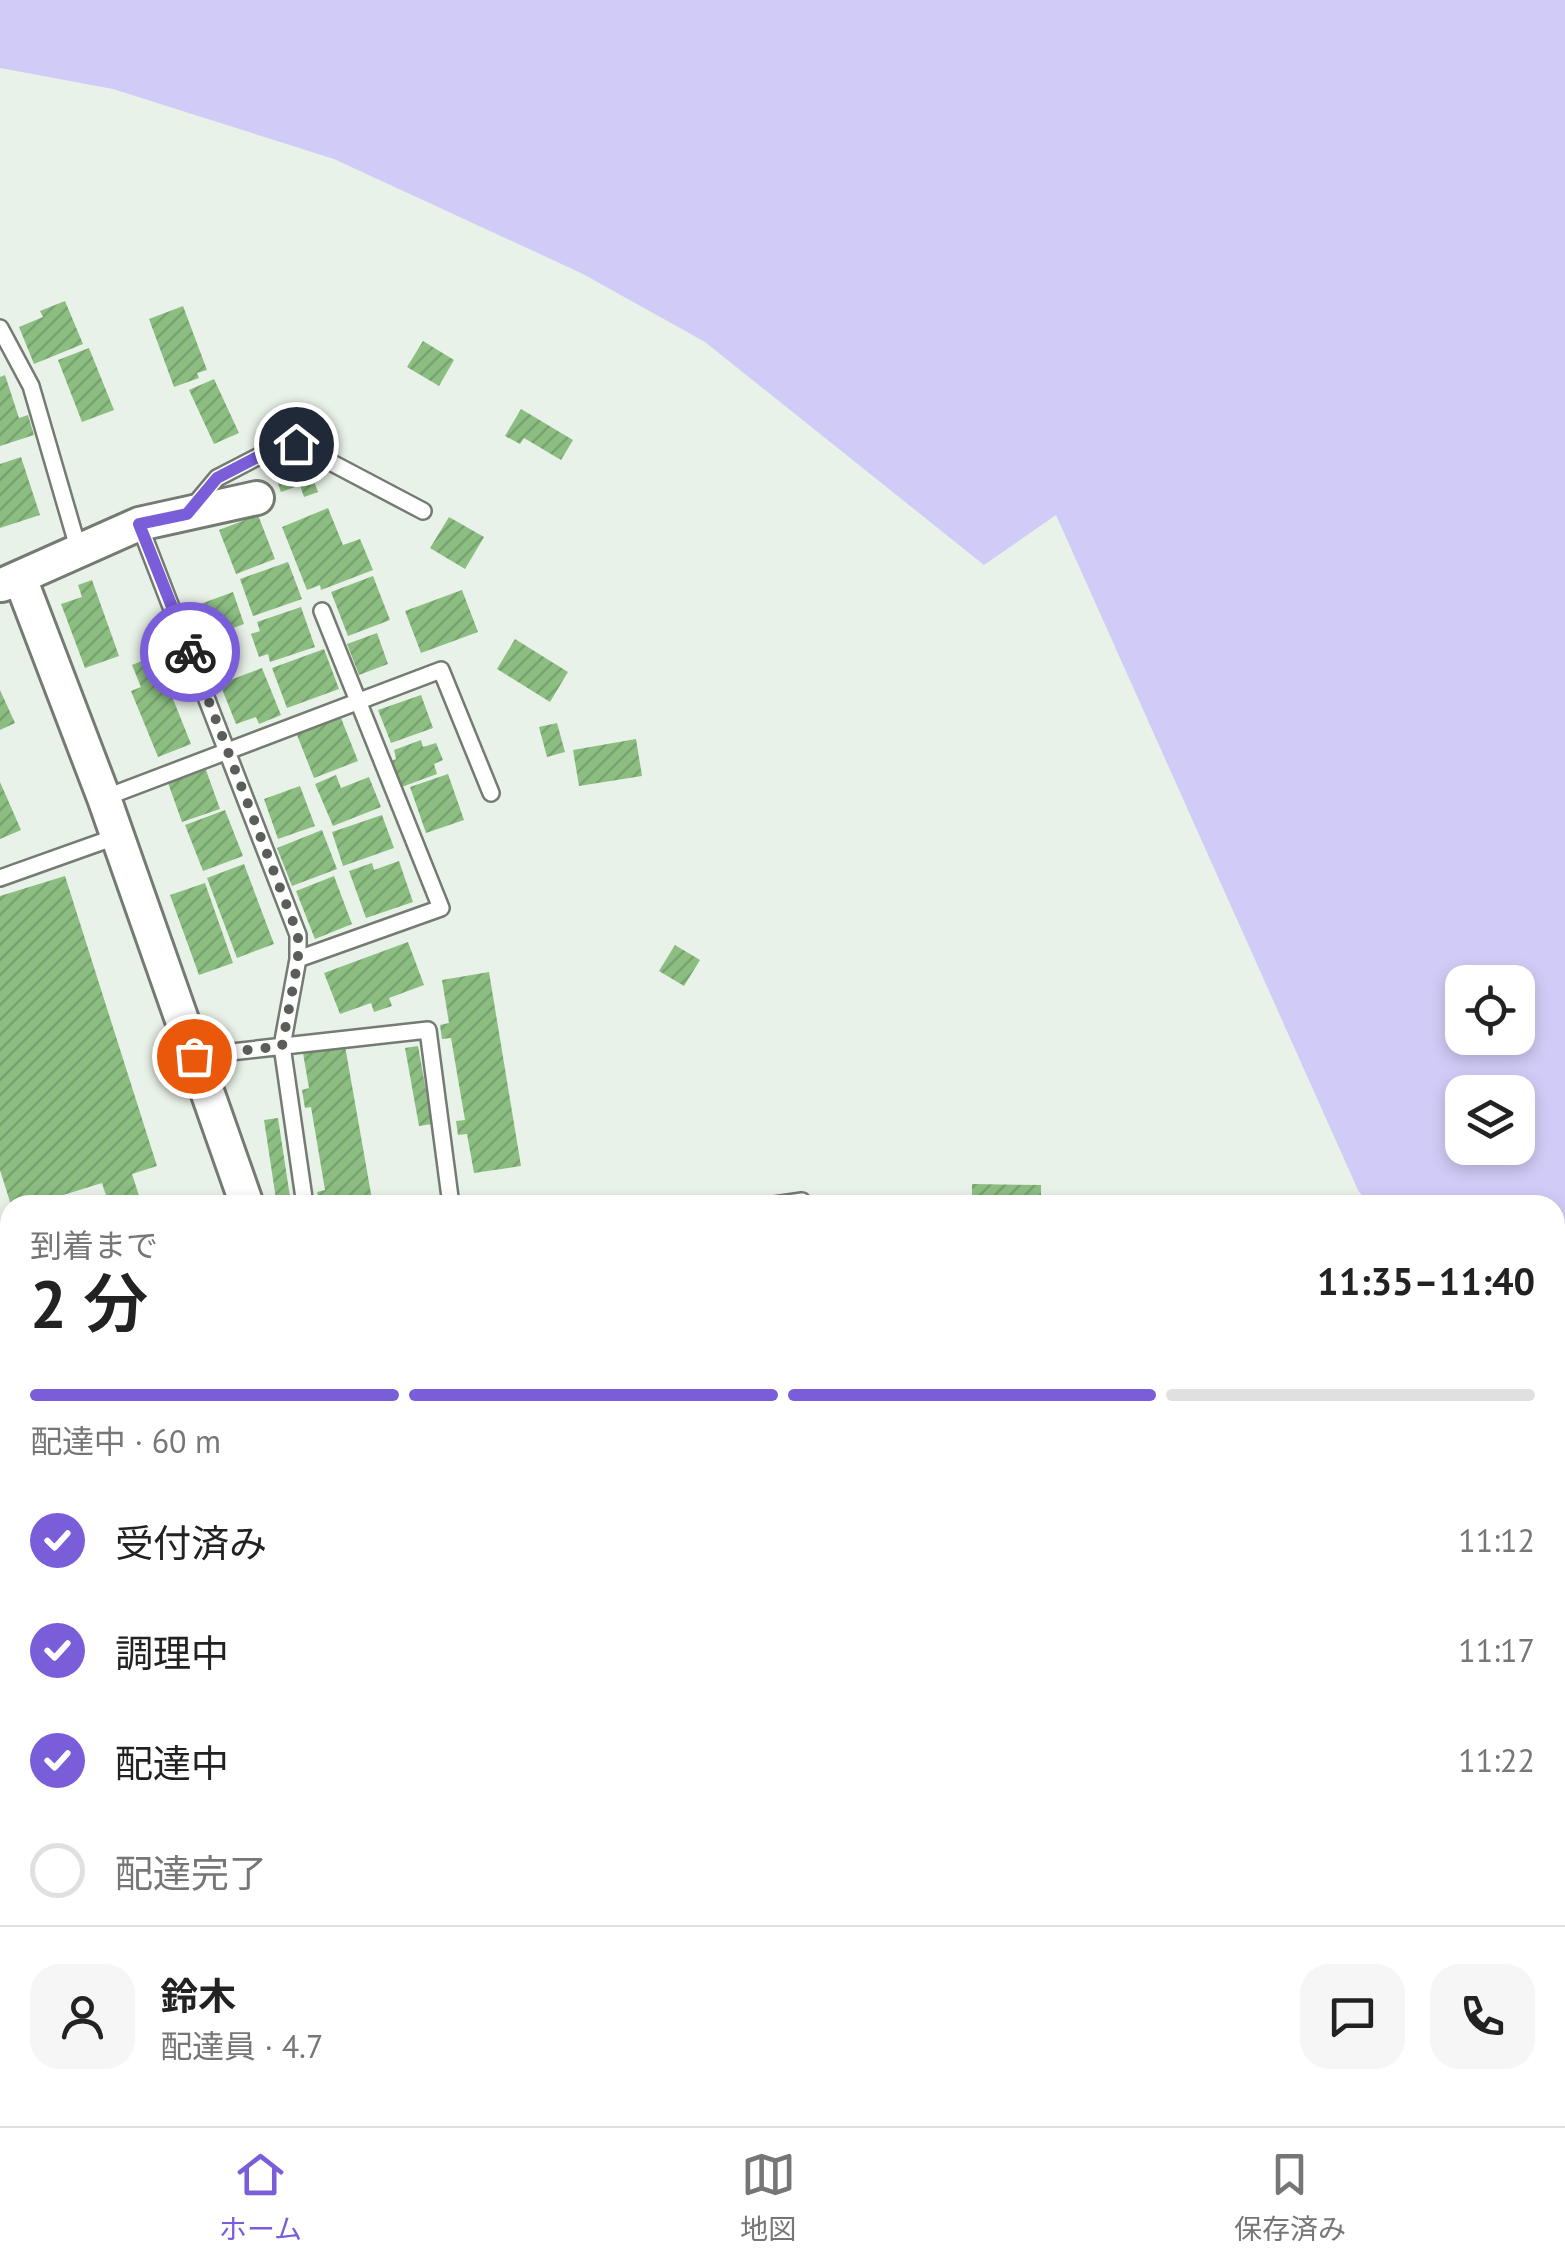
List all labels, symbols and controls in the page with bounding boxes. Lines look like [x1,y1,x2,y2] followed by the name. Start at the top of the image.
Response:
[254,402,339,487] pin
[269,417,324,472] icon: home
[140,602,240,702] courier
[163,625,218,680] icon: bike
[1445,965,1535,1165] map controls
[1445,965,1535,1055] button: locate
[152,1014,237,1099] pin
[167,1029,222,1084] icon: bag
[1445,1075,1535,1165] button: layers
[30,1224,158,1266] text: 到着まで
[1317,1256,1535,1305] text: 11:35–11:40
[30,1261,148,1345] text: 2 分
[30,1420,221,1462] text: 配達中 · 60 m
[30,1513,85,1568] icon: check
[115,1518,267,1567] text: 受付済み
[1458,1519,1535,1561] text: 11:12
[30,1623,85,1678] icon: check
[115,1628,229,1677] text: 調理中
[1458,1629,1535,1671] text: 11:17
[30,1733,85,1788] icon: check
[115,1738,229,1787] text: 配達中
[1458,1739,1535,1781] text: 11:22
[115,1848,267,1897] text: 配達完了
[30,1964,135,2069] button: person
[1300,1964,1405,2069] button: chat
[1430,1964,1535,2069] button: phone
[160,1971,236,2020] text: 鈴木
[160,2025,323,2067] text: 配達員 · 4.7
[219,2147,302,2247] tab: ホーム
[740,2147,796,2247] tab: 地図
[1234,2147,1346,2247] tab: 保存済み

